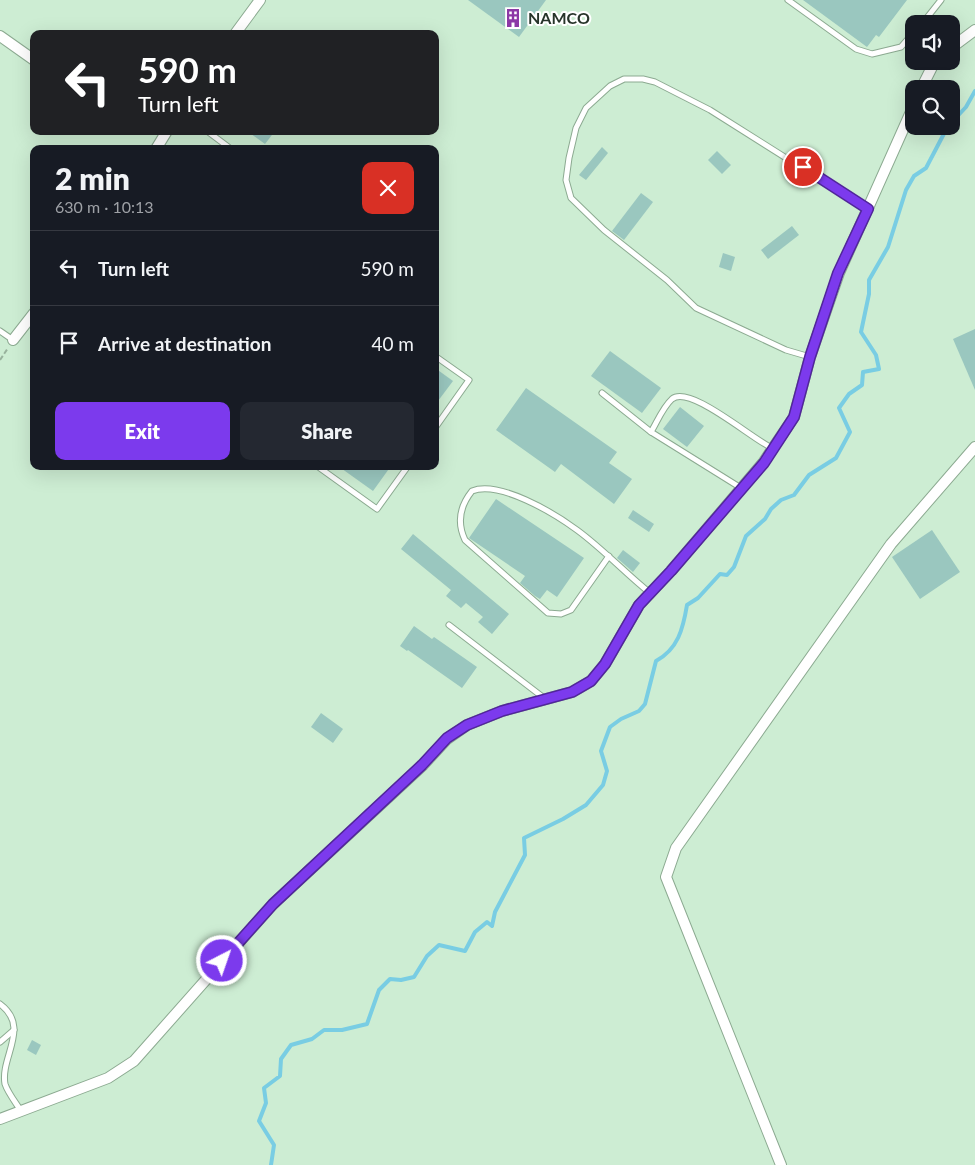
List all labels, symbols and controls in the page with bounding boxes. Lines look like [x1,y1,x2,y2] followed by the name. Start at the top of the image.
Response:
[502,7,524,29] building icon: NAMCO
[528,8,590,27] place label: NAMCO
[905,15,960,135] map controls
[905,15,960,70] button: sound
[138,48,237,90] text: 590 m
[55,50,120,115] icon: left
[905,80,960,135] button: search
[138,90,219,117] text: Turn left
[782,146,824,188] pin
[789,153,817,181] icon: arrive
[55,160,130,196] text: 2 min
[362,162,414,214] button: close
[55,197,154,216] text: 630 m · 10:13
[55,254,83,282] icon: left
[98,257,169,280] text: Turn left
[360,257,414,280] text: 590 m
[55,329,83,357] icon: arrive
[98,332,271,355] text: Arrive at destination
[371,332,414,355] text: 40 m
[55,402,230,460] button: Exit
[240,402,414,460] button: Share
[195,934,247,986] position arrow

